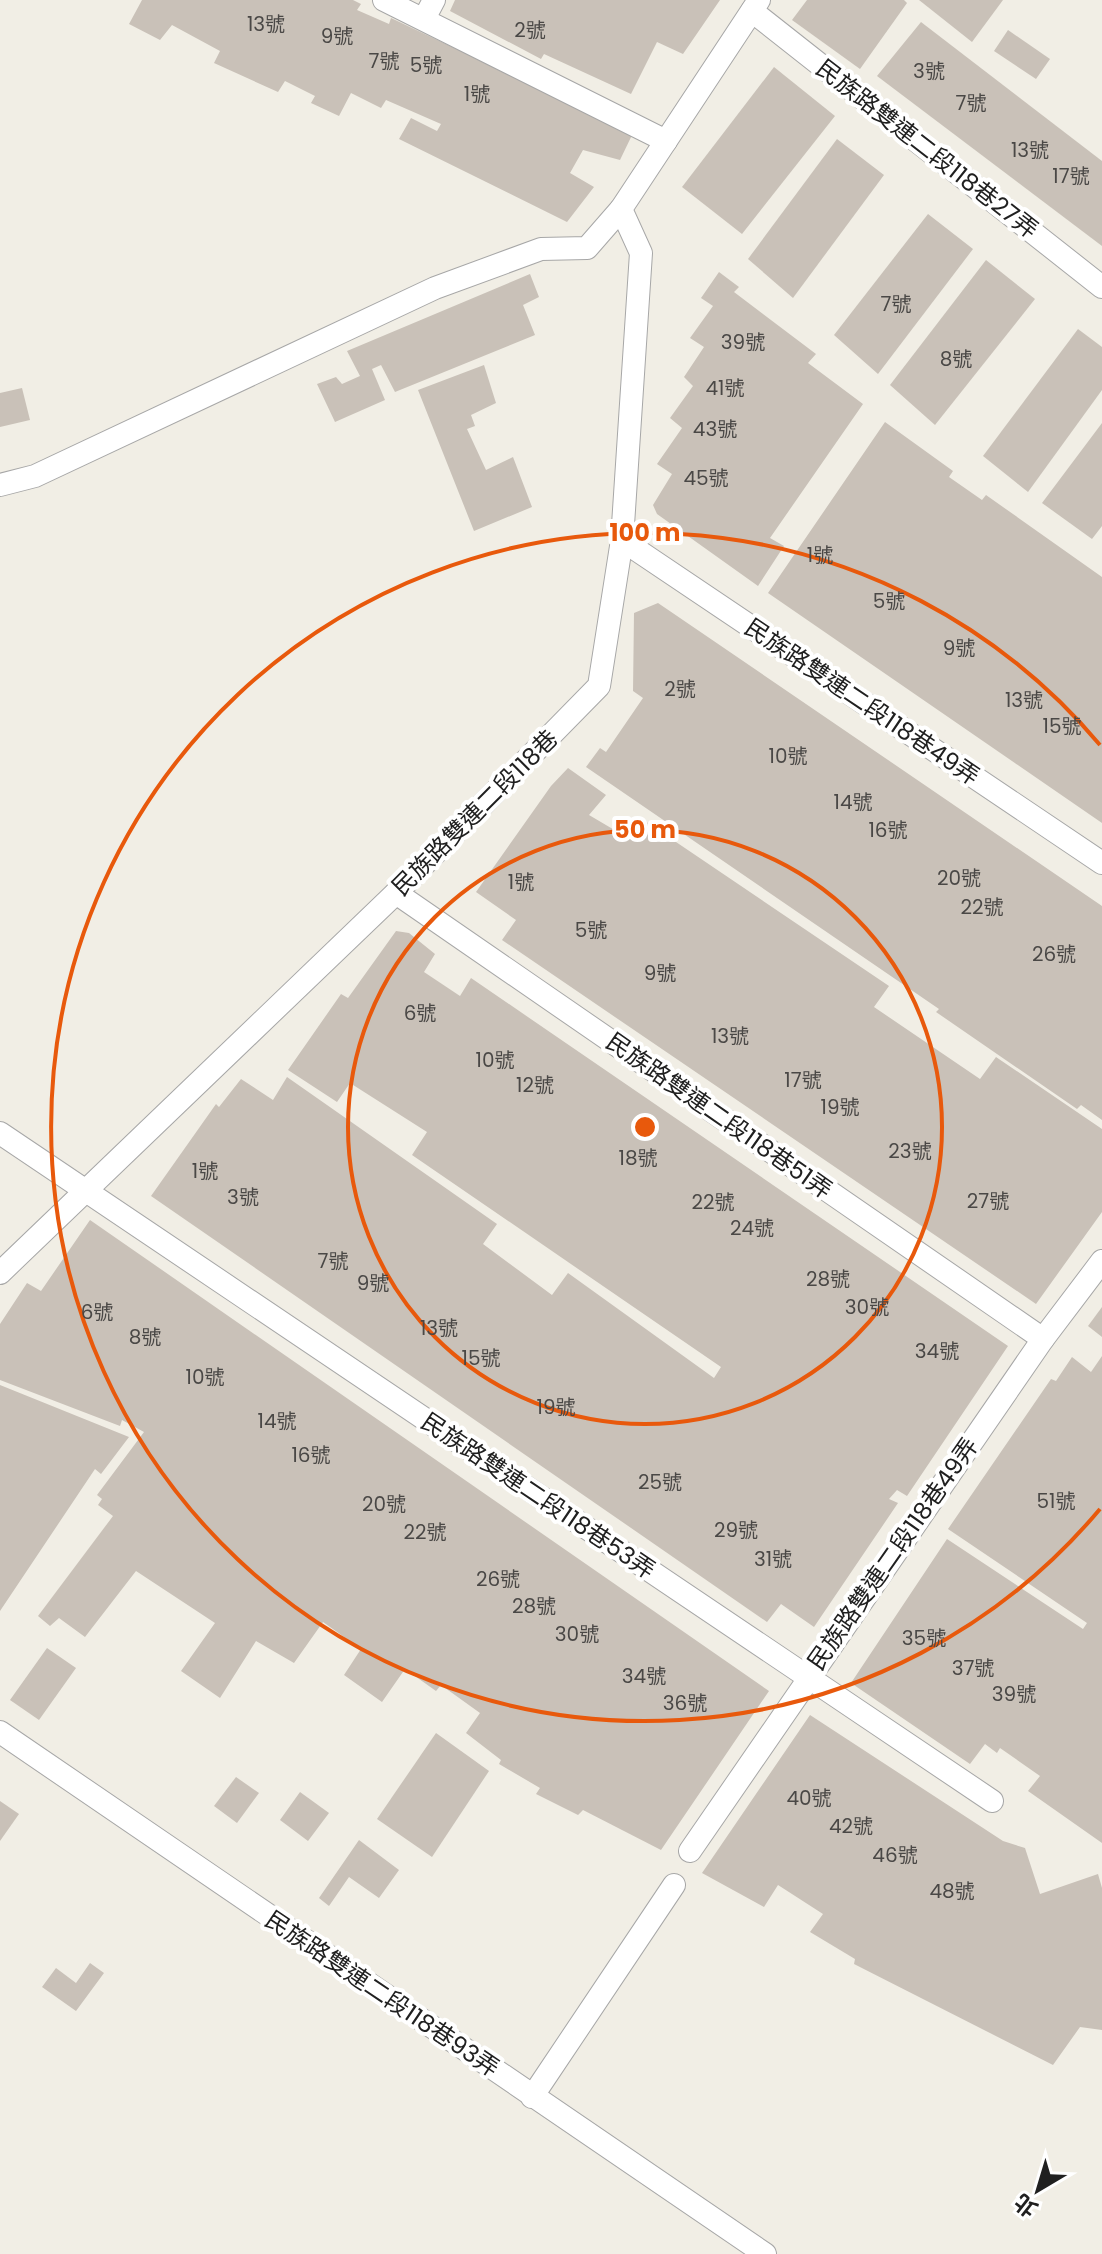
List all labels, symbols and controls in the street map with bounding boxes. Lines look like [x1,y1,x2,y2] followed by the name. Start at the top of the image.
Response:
[247,10,285,38] house number: 13號
[514,16,546,44] house number: 2號
[321,22,353,50] house number: 9號
[369,47,399,75] house number: 7號
[410,51,442,79] house number: 5號
[809,51,1045,246] street label: 民族路雙連二段118巷27弄
[913,57,945,85] house number: 3號
[464,80,490,108] house number: 1號
[956,89,986,117] house number: 7號
[1011,136,1049,164] house number: 13號
[1052,162,1090,190] house number: 17號
[881,290,911,318] house number: 7號
[721,328,765,356] house number: 39號
[940,345,972,373] house number: 8號
[706,374,744,402] house number: 41號
[693,415,737,443] house number: 43號
[683,464,729,492] house number: 45號
[610,516,680,549] text: 100 m
[807,541,833,569] house number: 1號
[873,587,905,615] house number: 5號
[738,611,986,793] street label: 民族路雙連二段118巷49弄
[943,634,975,662] house number: 9號
[664,675,696,703] house number: 2號
[1005,686,1043,714] house number: 13號
[1043,712,1081,740] house number: 15號
[384,722,565,903] street label: 民族路雙連二段118巷
[769,742,807,770] house number: 10號
[834,788,872,816] house number: 14號
[614,813,676,846] text: 50 m
[868,816,908,844] house number: 16號
[937,864,981,892] house number: 20號
[508,868,534,896] house number: 1號
[961,893,1004,921] house number: 22號
[575,916,607,944] house number: 5號
[1032,940,1076,968] house number: 26號
[644,959,676,987] house number: 9號
[404,999,436,1027] house number: 6號
[711,1022,749,1050] house number: 13號
[600,1025,839,1206] street label: 民族路雙連二段118巷51弄
[476,1046,514,1074] house number: 10號
[784,1066,822,1094] house number: 17號
[516,1071,554,1099] house number: 12號
[821,1093,860,1121] house number: 19號
[631,1113,659,1141] centre of rings
[888,1137,932,1165] house number: 23號
[618,1144,658,1172] house number: 18號
[192,1157,218,1185] house number: 1號
[227,1183,259,1211] house number: 3號
[967,1187,1009,1215] house number: 27號
[692,1188,735,1216] house number: 22號
[730,1214,774,1242] house number: 24號
[318,1247,348,1275] house number: 7號
[806,1265,850,1293] house number: 28號
[357,1269,389,1297] house number: 9號
[845,1293,889,1321] house number: 30號
[81,1298,113,1326] house number: 6號
[420,1314,458,1342] house number: 13號
[129,1323,161,1351] house number: 8號
[915,1337,959,1365] house number: 34號
[462,1344,500,1372] house number: 15號
[186,1363,224,1391] house number: 10號
[537,1393,576,1421] house number: 19號
[415,1405,662,1586] street label: 民族路雙連二段118巷53弄
[258,1407,296,1435] house number: 14號
[800,1431,985,1677] street label: 民族路雙連二段118巷49弄
[291,1441,331,1469] house number: 16號
[638,1468,682,1496] house number: 25號
[1037,1487,1075,1515] house number: 51號
[362,1490,406,1518] house number: 20號
[714,1516,758,1544] house number: 29號
[404,1518,447,1546] house number: 22號
[754,1545,792,1573] house number: 31號
[476,1565,520,1593] house number: 26號
[512,1592,556,1620] house number: 28號
[555,1620,599,1648] house number: 30號
[902,1624,946,1652] house number: 35號
[952,1654,994,1682] house number: 37號
[622,1662,666,1690] house number: 34號
[992,1680,1036,1708] house number: 39號
[663,1689,707,1717] house number: 36號
[786,1784,832,1812] house number: 40號
[829,1812,873,1840] house number: 42號
[872,1841,918,1869] house number: 46號
[929,1877,975,1905] house number: 48號
[259,1903,506,2084] street label: 民族路雙連二段118巷93弄
[998,2150,1078,2230] north arrow
[1008,2186,1044,2224] text: 北

